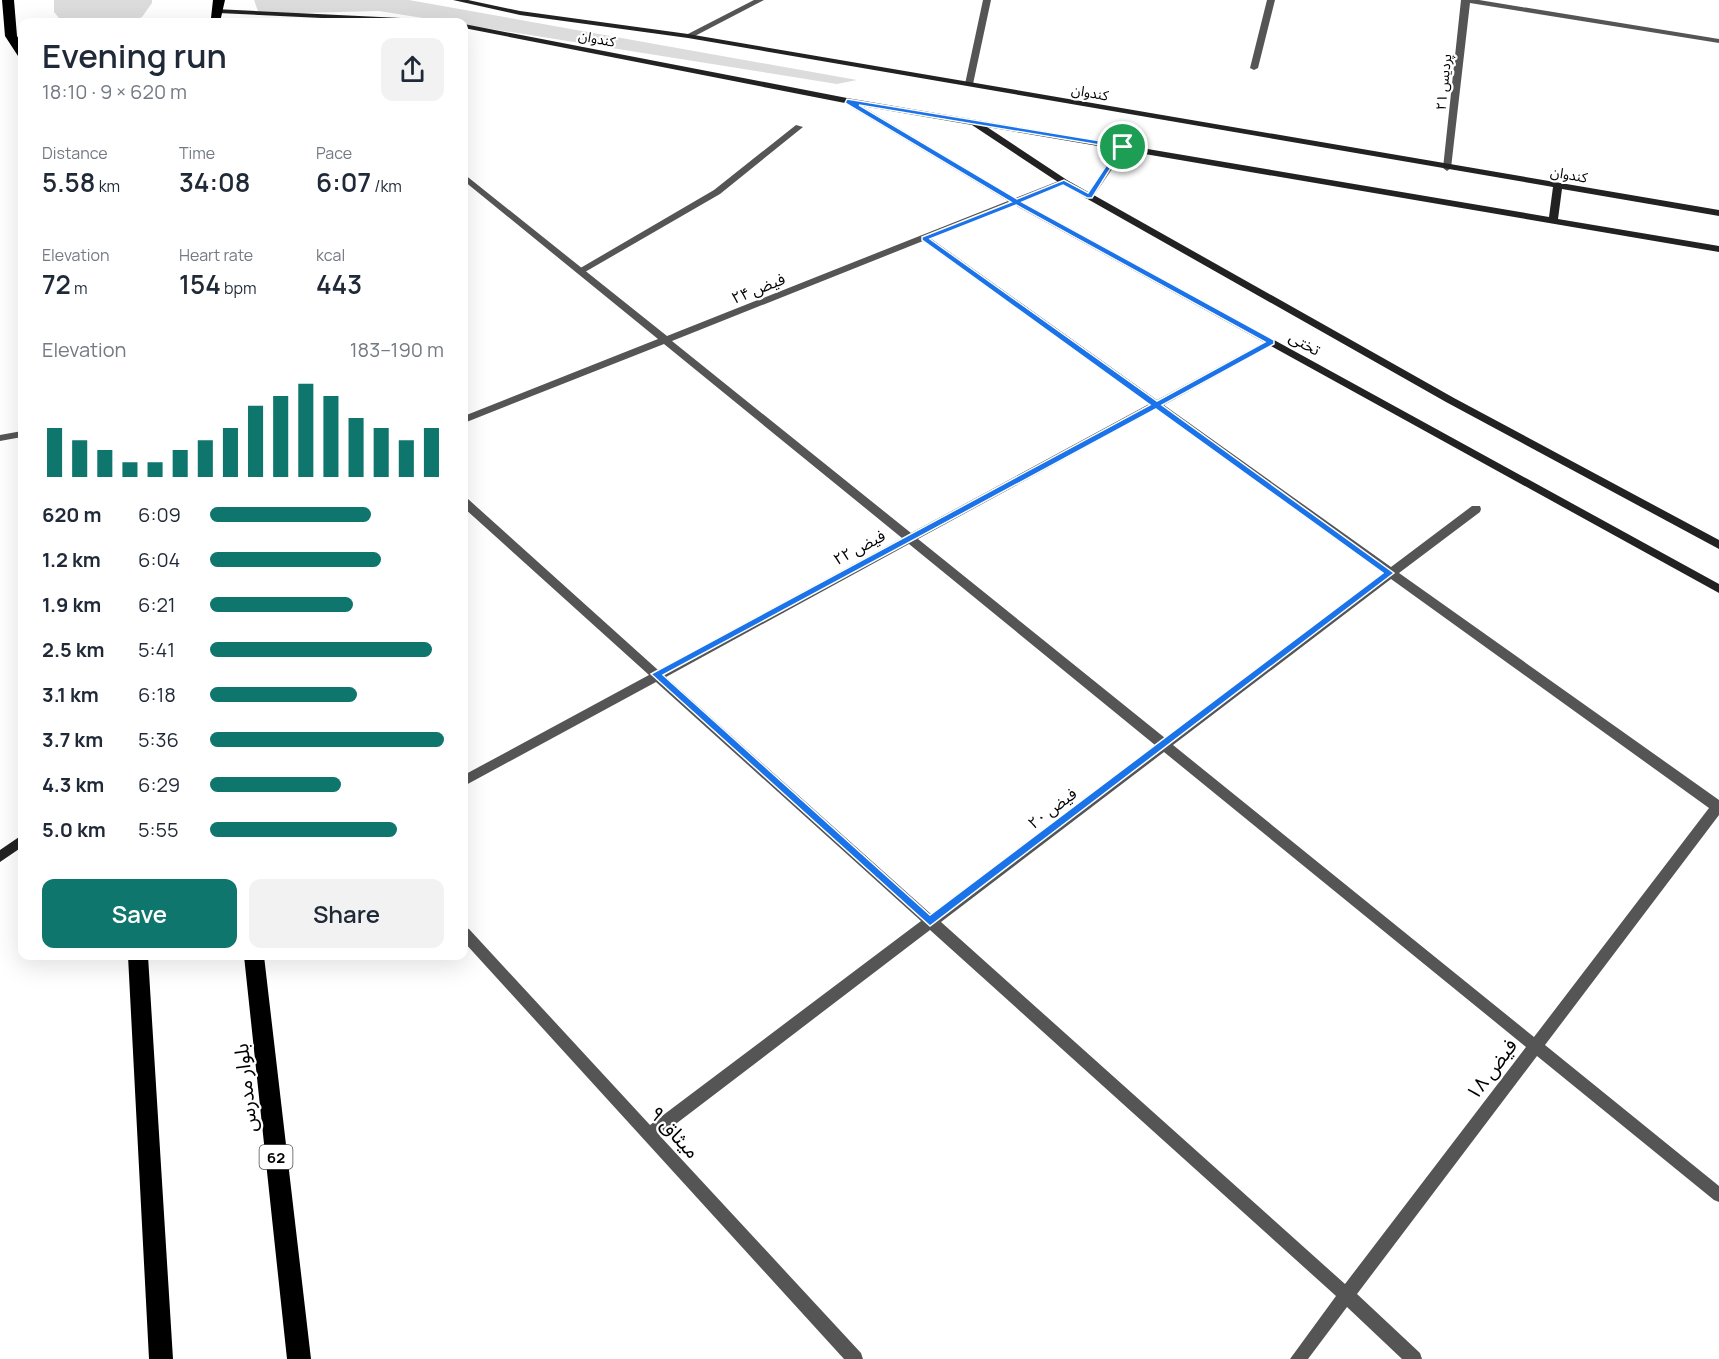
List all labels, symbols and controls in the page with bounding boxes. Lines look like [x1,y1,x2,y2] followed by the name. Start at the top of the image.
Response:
[577,25,617,51] street label: کندوان
[42,33,227,78] text: Evening run
[381,38,444,101] button: share
[1431,53,1457,111] street label: پردیس ۲۱
[42,78,187,105] text: 18:10 · 9 × 620 m
[1070,79,1110,105] street label: کندوان
[1097,121,1148,172] pin
[1106,130,1139,163] icon: arrive
[42,142,108,164] text: Distance
[179,142,215,164] text: Time
[316,142,352,164] text: Pace
[1549,161,1589,187] street label: کندوان
[42,164,95,200] text: 5.58
[179,164,250,200] text: 34:08
[316,164,371,200] text: 6:07
[95,175,120,197] text: km
[371,175,402,197] text: /km
[42,244,110,266] text: Elevation
[179,244,253,266] text: Heart rate
[316,244,345,266] text: kcal
[42,266,71,302] text: 72
[179,266,221,302] text: 154
[316,266,362,302] text: 443
[728,267,788,309] street label: فیض ۲۴
[71,277,88,299] text: m
[221,277,257,299] text: bpm
[1285,325,1325,361] street label: تختی
[42,336,126,363] text: Elevation
[350,336,444,363] text: 183–190 m
[42,501,101,528] text: 620 m
[138,501,181,528] text: 6:09
[829,524,889,570] street label: فیض ۲۲
[42,546,101,573] text: 1.2 km
[138,546,180,573] text: 6:04
[42,591,101,618] text: 1.9 km
[138,591,176,618] text: 6:21
[42,636,104,663] text: 2.5 km
[138,636,175,663] text: 5:41
[42,681,99,708] text: 3.1 km
[138,681,176,708] text: 6:18
[42,726,103,753] text: 3.7 km
[138,726,179,753] text: 5:36
[42,771,104,798] text: 4.3 km
[138,771,180,798] text: 6:29
[1023,782,1081,834] street label: فیض ۲۰
[42,816,106,843] text: 5.0 km
[138,816,179,843] text: 5:55
[42,879,237,948] button: Save
[249,879,444,948] button: Share
[1459,1033,1523,1105] street label: فیض ۱۸
[227,1042,263,1134] street label: بلوار مدرس
[644,1100,706,1164] street label: میثاق ۹
[260,1145,292,1169] road number: 62

